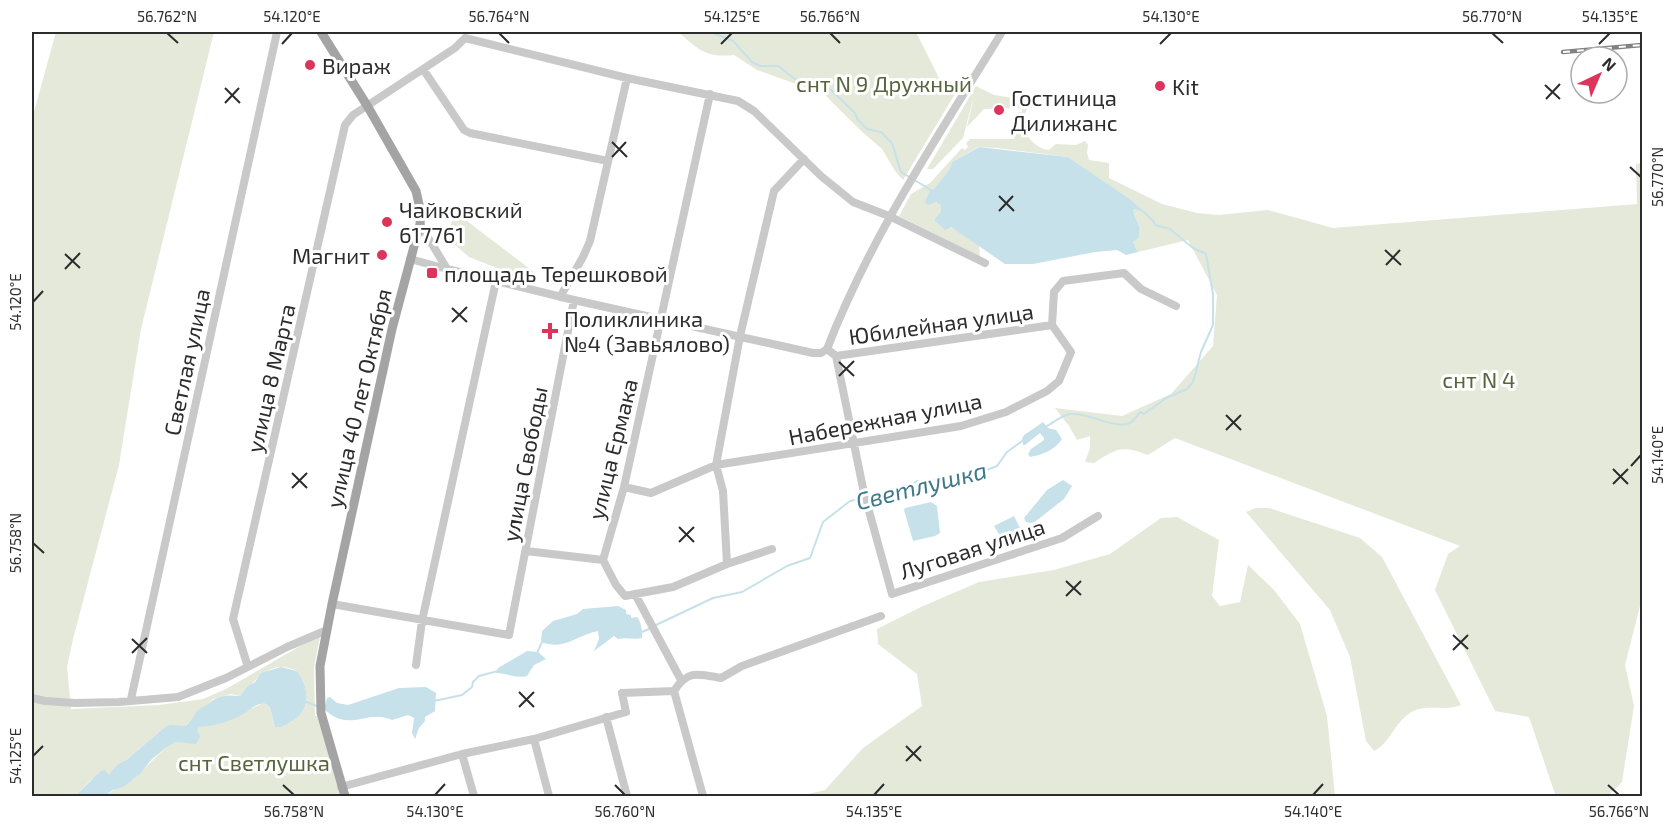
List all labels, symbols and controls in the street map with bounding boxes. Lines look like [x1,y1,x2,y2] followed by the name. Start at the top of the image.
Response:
[137,7,197,25] text: 56.762°N
[263,7,321,25] text: 54.120°E
[468,7,530,25] text: 56.764°N
[704,7,760,25] text: 54.125°E
[800,7,860,25] text: 56.766°N
[1142,7,1200,25] text: 54.130°E
[1462,7,1522,25] text: 56.770°N
[1582,7,1638,25] text: 54.135°E
[1569,45,1629,105] north arrow
[322,52,391,78] place label: Вираж
[1599,53,1621,75] text: N
[303,58,317,72] marker: Вираж
[796,70,972,97] park label: снт N 9 Дружный
[1172,73,1199,99] place label: Kit
[1153,79,1167,93] marker: Kit
[1011,84,1118,135] place label: Гостиница Дилижанс
[992,103,1006,117] marker: Гостиница Дилижанс
[1648,147,1666,207] text: 56.770°N
[399,196,523,247] place label: Чайковский 617761
[380,215,394,229] marker: Чайковский 617761
[292,242,370,268] place label: Магнит
[375,248,389,262] marker: Магнит
[444,260,668,286] place label: площадь Терешковой
[425,266,439,280] marker: площадь Терешковой
[6,273,24,331] text: 54.120°E
[158,286,215,438] street label: Светлая улица
[320,286,397,510] street label: улица 40 лет Октября
[847,297,1035,350] street label: Юбилейная улица
[240,301,301,455] street label: улица 8 Марта
[564,305,730,356] place label: Поликлиника №4 (Завьялово)
[541,322,559,340] marker: Поликлиника №4 (Завьялово)
[1442,366,1516,392] park label: снт N 4
[582,376,643,522] street label: улица Ермака
[496,384,553,544] street label: улица Свободы
[786,386,984,450] street label: Набережная улица
[1648,426,1666,484] text: 54.140°E
[852,455,990,515] water label: Светлушка
[896,512,1048,585] street label: Луговая улица
[6,513,24,573] text: 56.758°N
[6,728,24,784] text: 54.125°E
[178,749,330,776] park label: снт Светлушка
[264,802,324,820] text: 56.758°N
[406,802,464,820] text: 54.130°E
[595,802,655,820] text: 56.760°N
[846,802,902,820] text: 54.135°E
[1284,802,1342,820] text: 54.140°E
[1589,802,1649,820] text: 56.766°N

